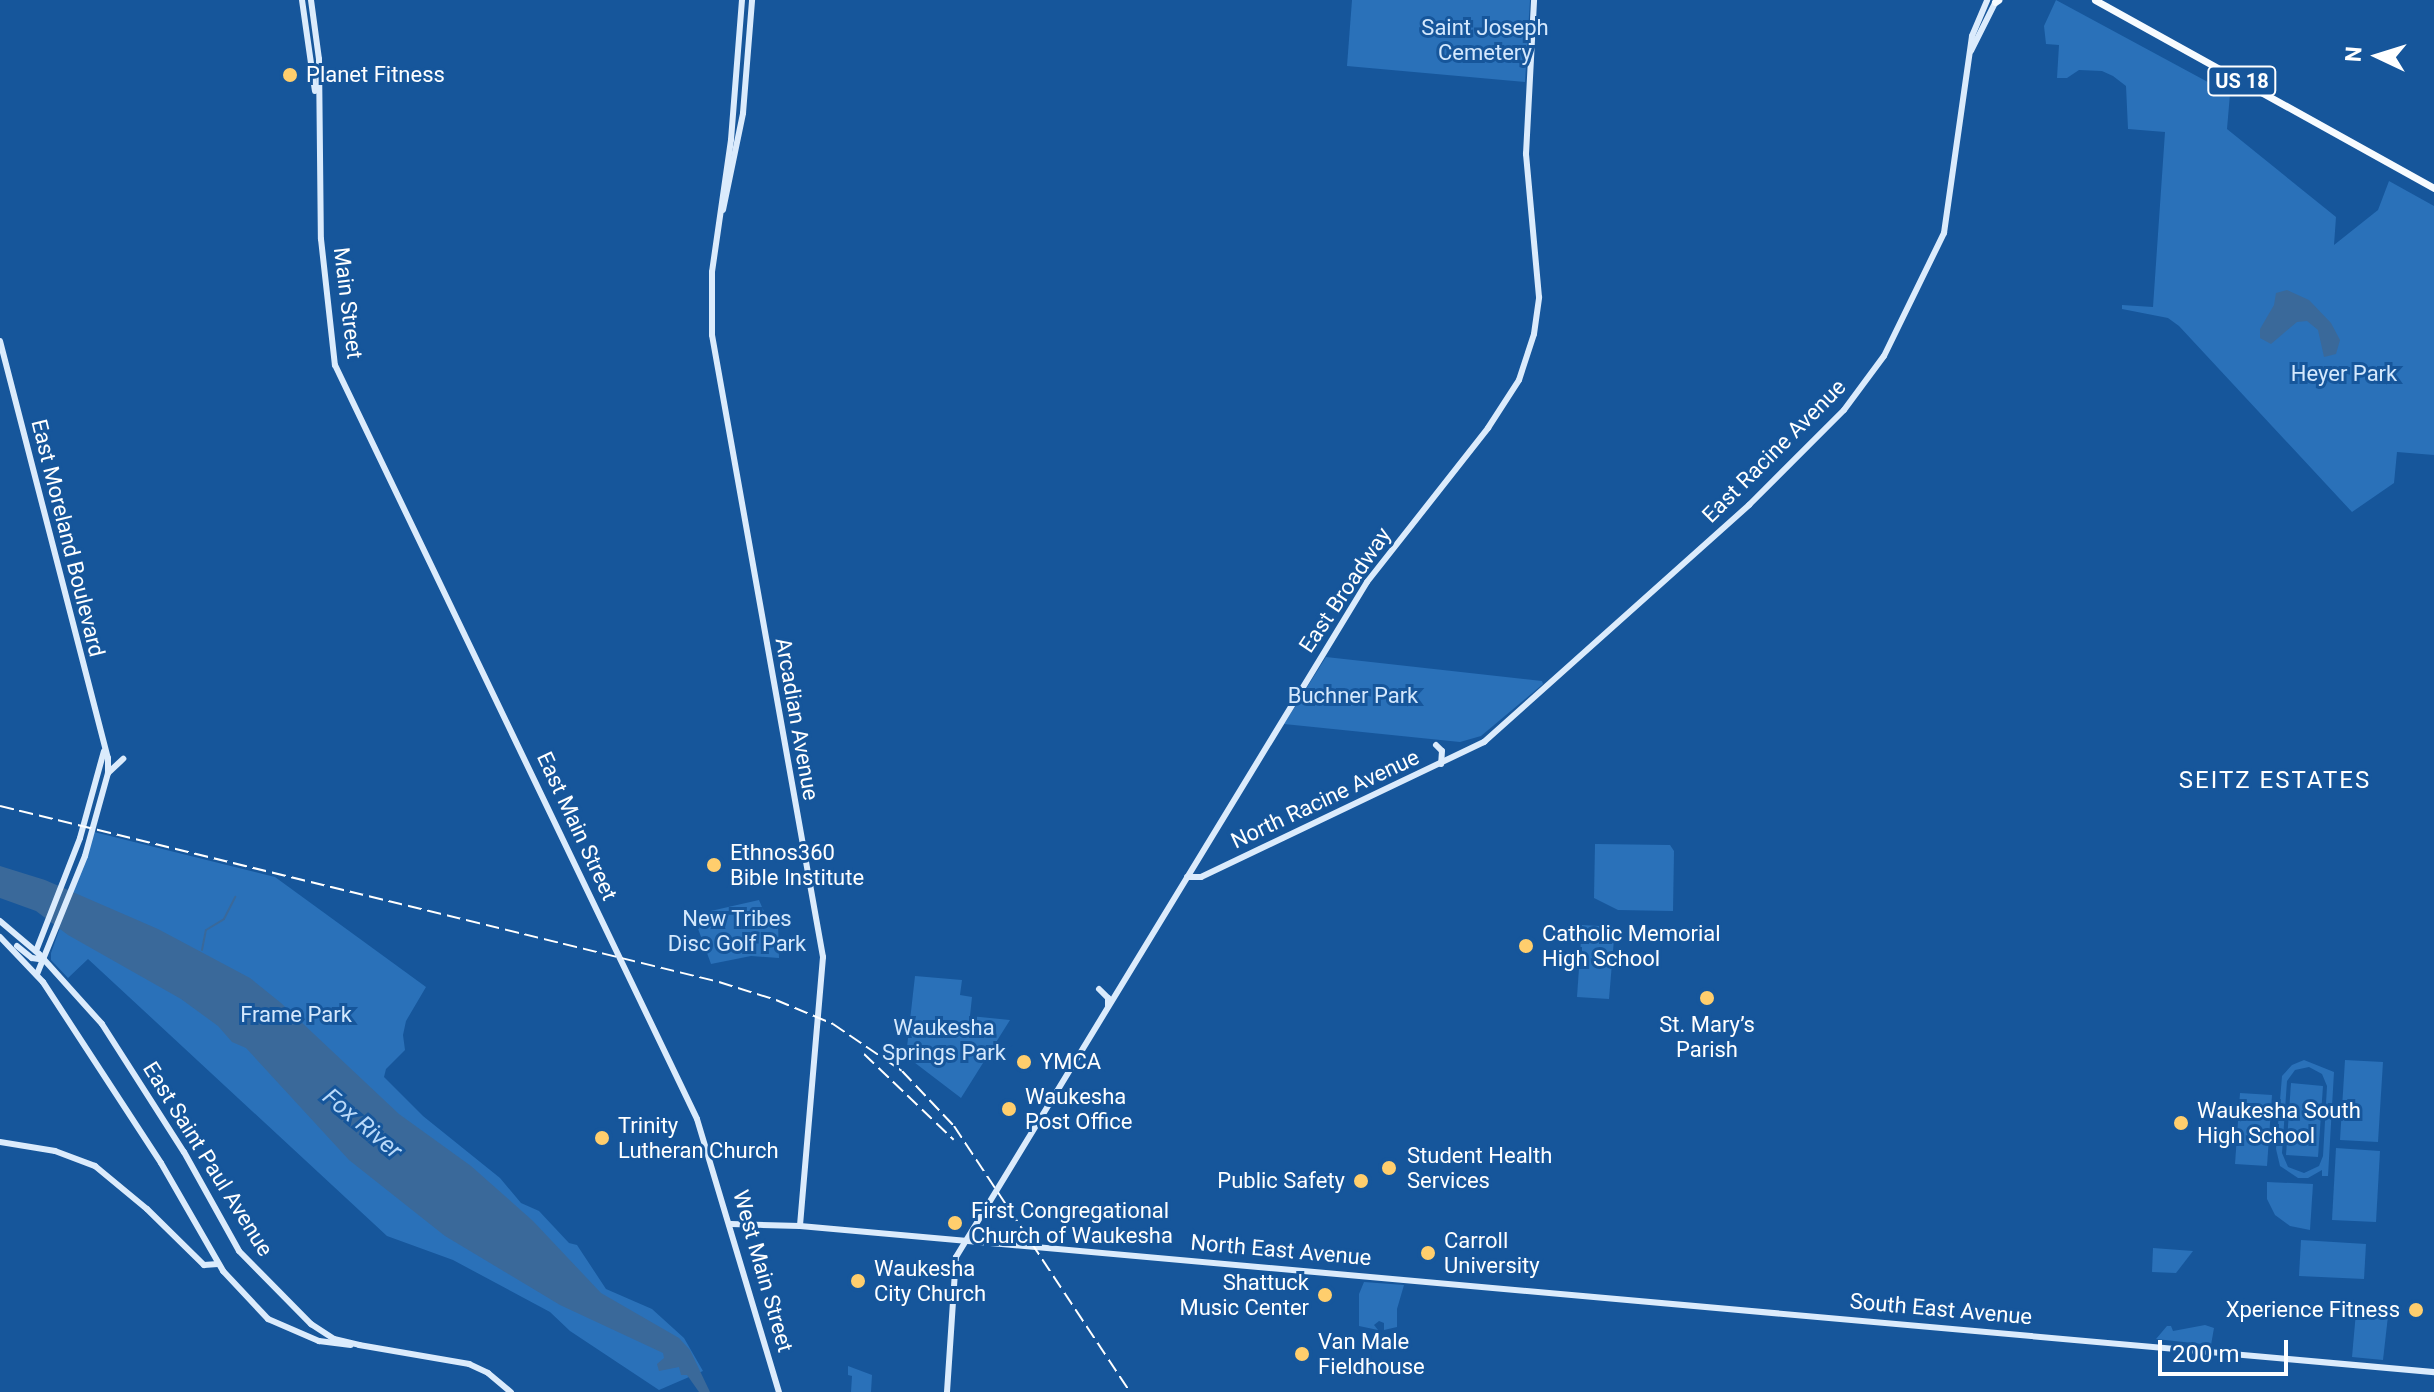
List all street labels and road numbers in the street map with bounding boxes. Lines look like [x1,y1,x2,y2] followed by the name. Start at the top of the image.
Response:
[2206,65,2278,97] road number: US 18
[328,246,368,360] street label: Main Street
[1697,374,1851,528] street label: East Racine Avenue
[26,416,110,660] street label: East Moreland Boulevard
[1293,522,1397,658] street label: East Broadway
[770,636,824,802] street label: Arcadian Avenue
[1227,744,1423,854] street label: North Racine Avenue
[531,748,623,904] street label: East Main Street
[137,1057,279,1261] street label: East Saint Paul Avenue
[727,1187,799,1355] street label: West Main Street
[1189,1229,1373,1271] street label: North East Avenue
[1849,1288,2033,1330] street label: South East Avenue

